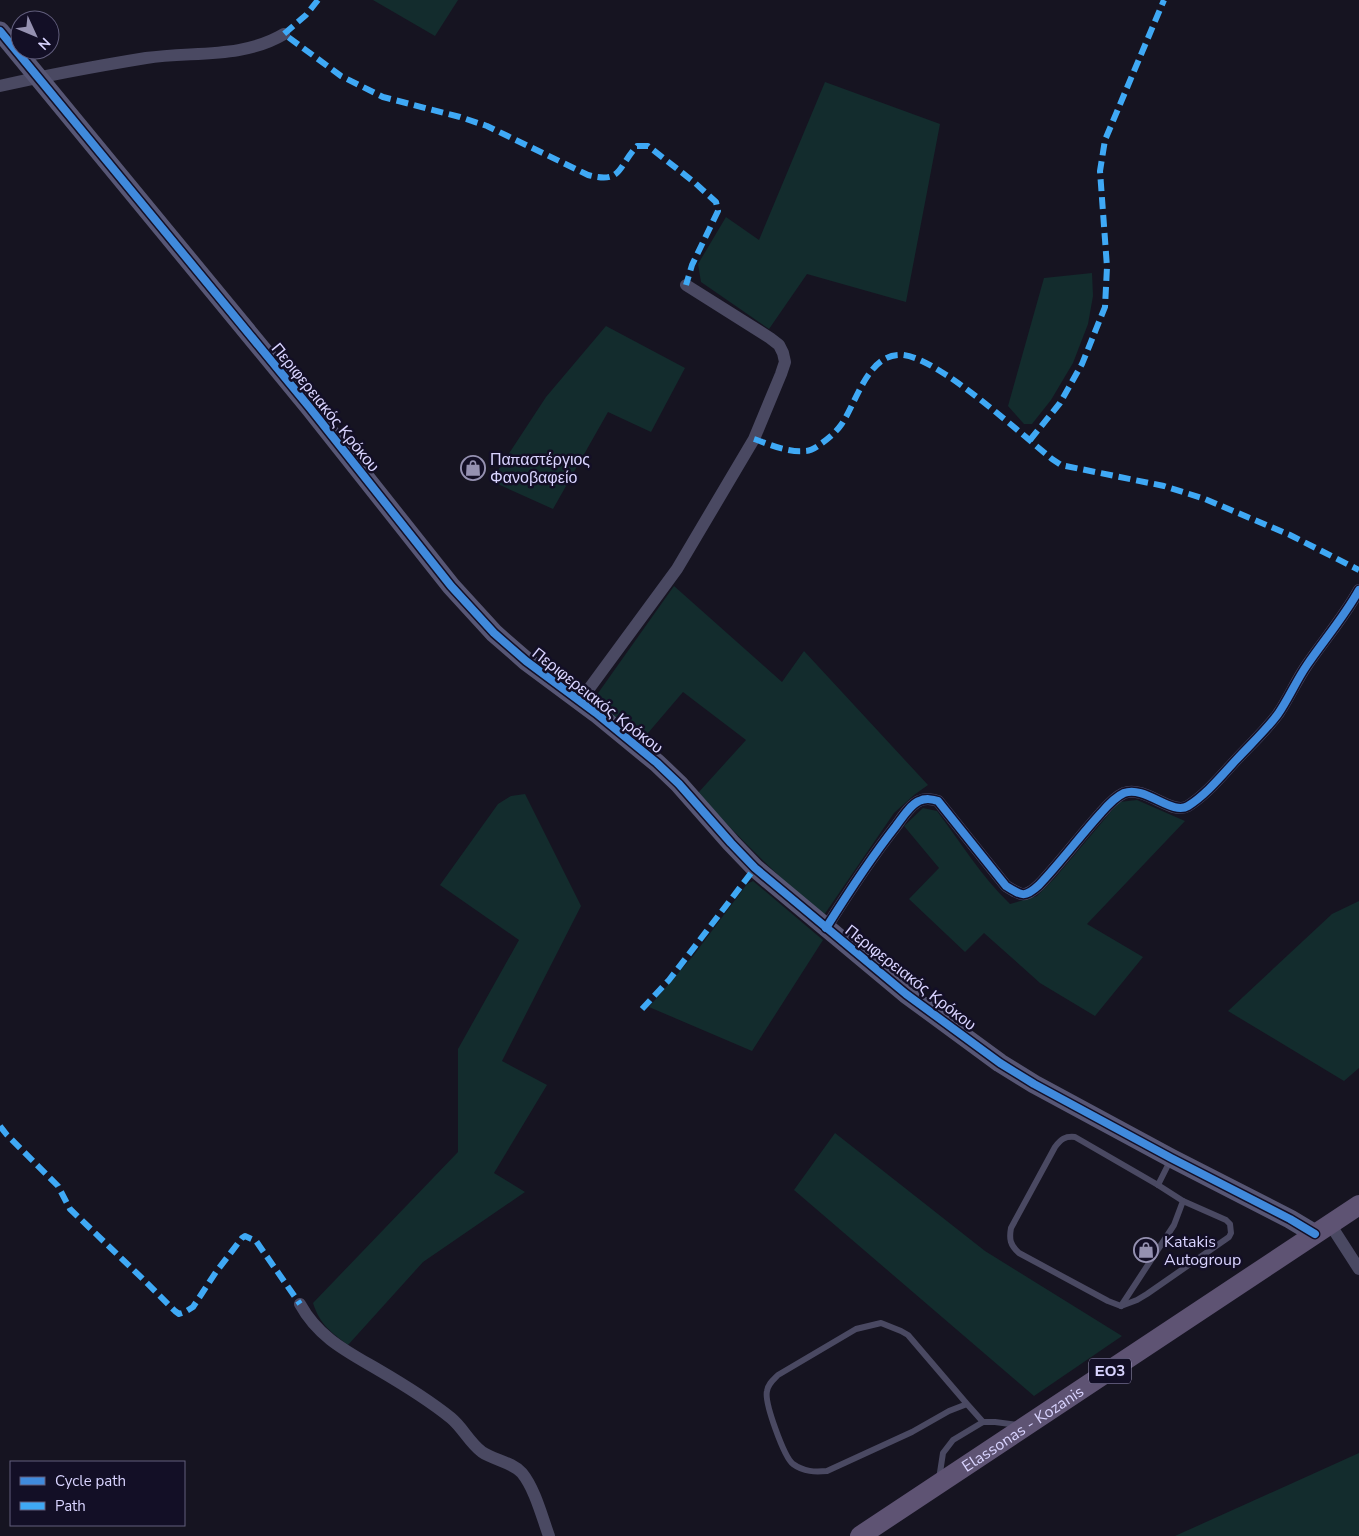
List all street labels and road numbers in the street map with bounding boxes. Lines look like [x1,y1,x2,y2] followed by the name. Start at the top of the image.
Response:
[266,338,384,477] street label: Περιφερειακός Κρόκου
[527,643,667,759] street label: Περιφερειακός Κρόκου
[840,920,980,1036] street label: Περιφερειακός Κρόκου
[1089,1358,1131,1384] road number: ΕΟ3
[958,1381,1088,1477] street label: Elassonas - Kozanis

